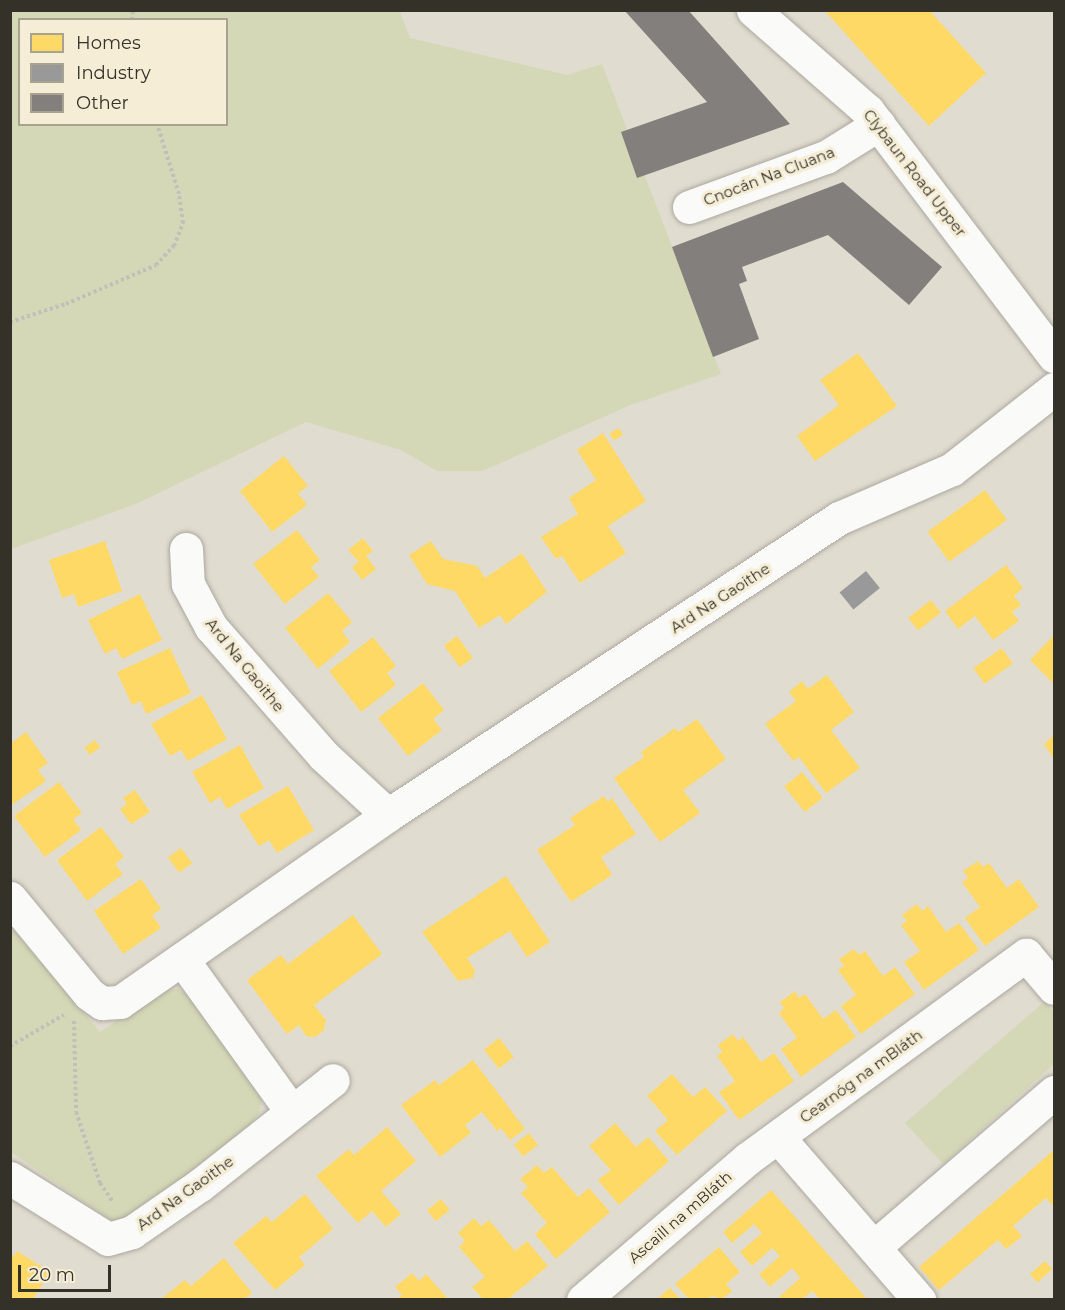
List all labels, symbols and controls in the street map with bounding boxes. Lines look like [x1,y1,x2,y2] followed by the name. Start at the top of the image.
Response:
[18,18,228,126] legend
[76,32,141,54] text: Homes
[76,62,151,84] text: Industry
[76,92,129,114] text: Other
[860,106,970,240] street label: Clybaun Road Upper
[701,143,837,209] street label: Cnocán Na Cluana
[667,559,773,637] street label: Ard Na Gaoithe
[202,615,288,715] street label: Ard Na Gaoithe
[796,1026,926,1126] street label: Cearnóg na mBláth
[133,1152,237,1234] street label: Ard Na Gaoithe
[625,1167,735,1267] street label: Ascaill na mBláth
[21,1253,114,1291] scale bar
[29,1264,75,1286] text: 20 m

